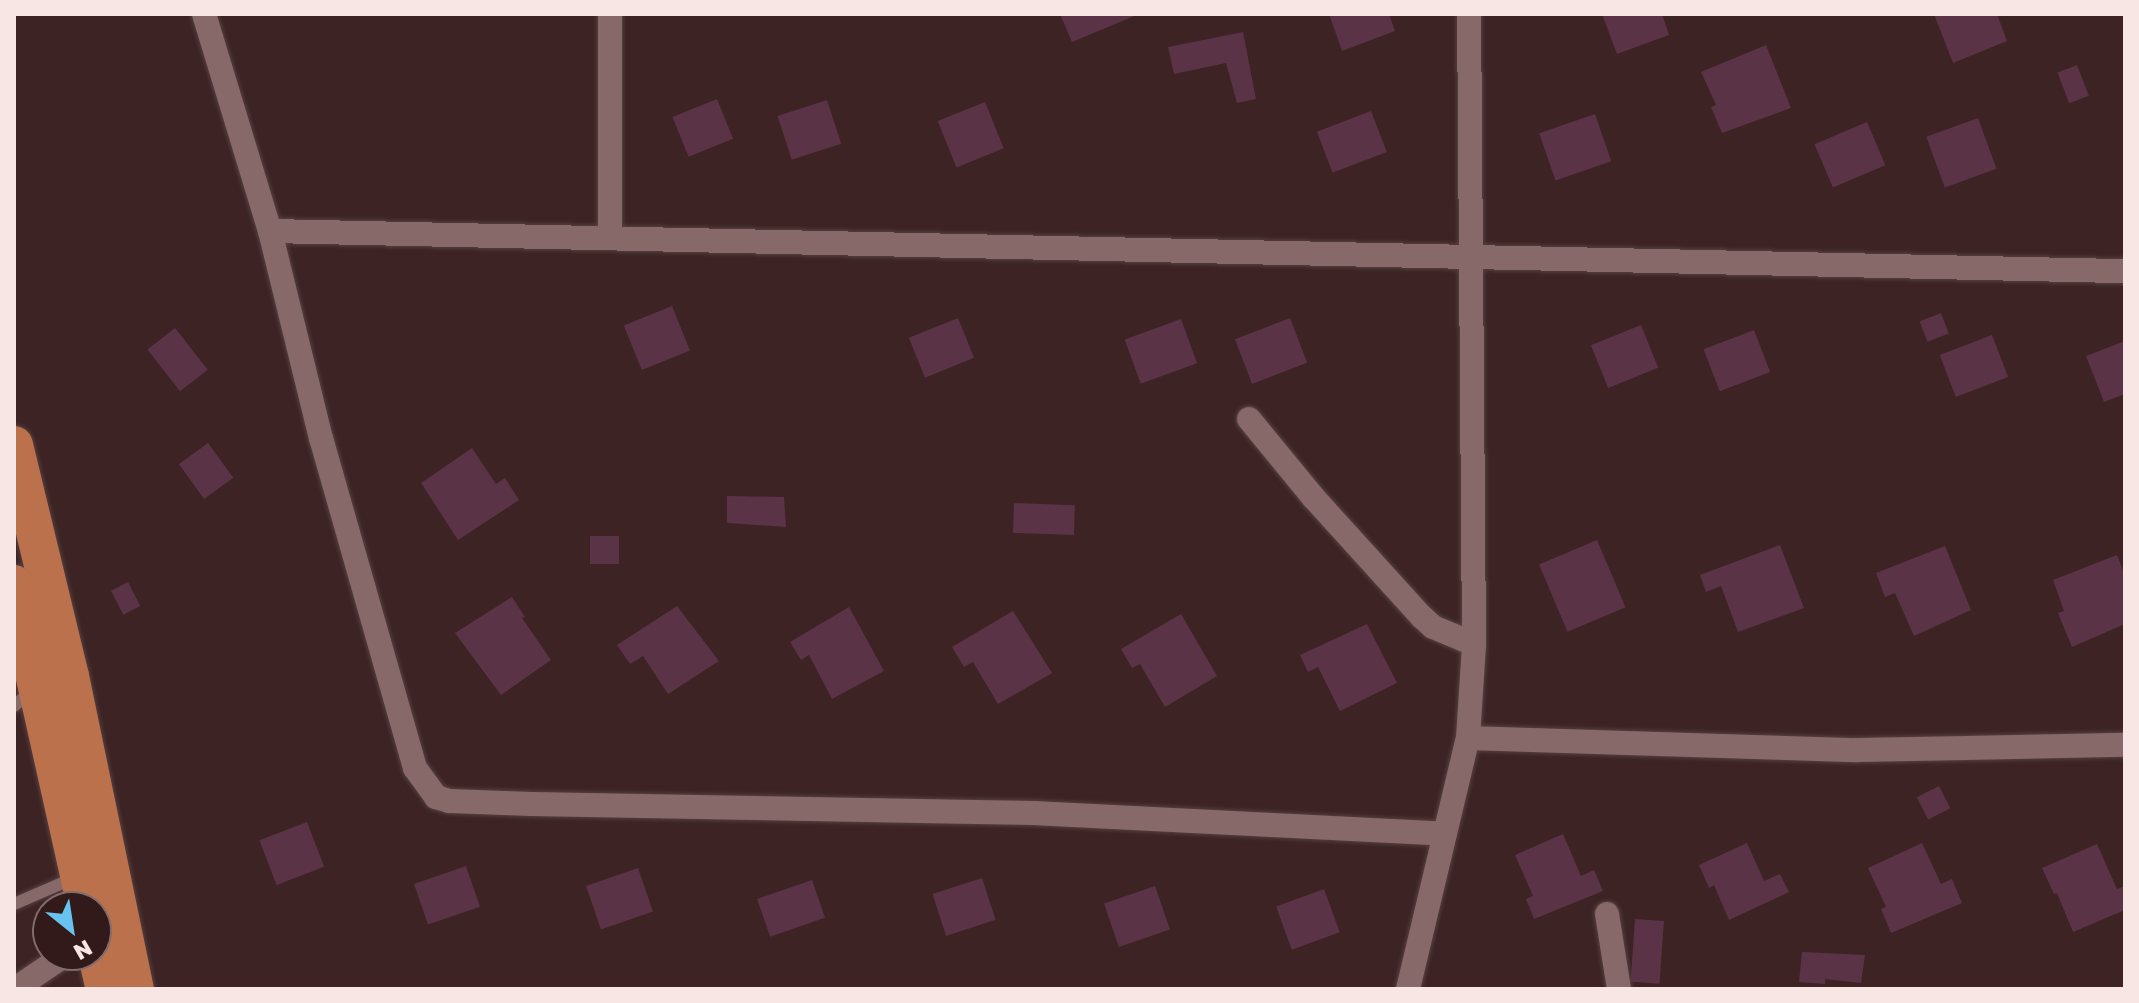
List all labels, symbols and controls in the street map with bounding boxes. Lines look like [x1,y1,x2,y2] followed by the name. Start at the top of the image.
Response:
[32,891,112,971] north arrow
[69,935,97,966] text: N

